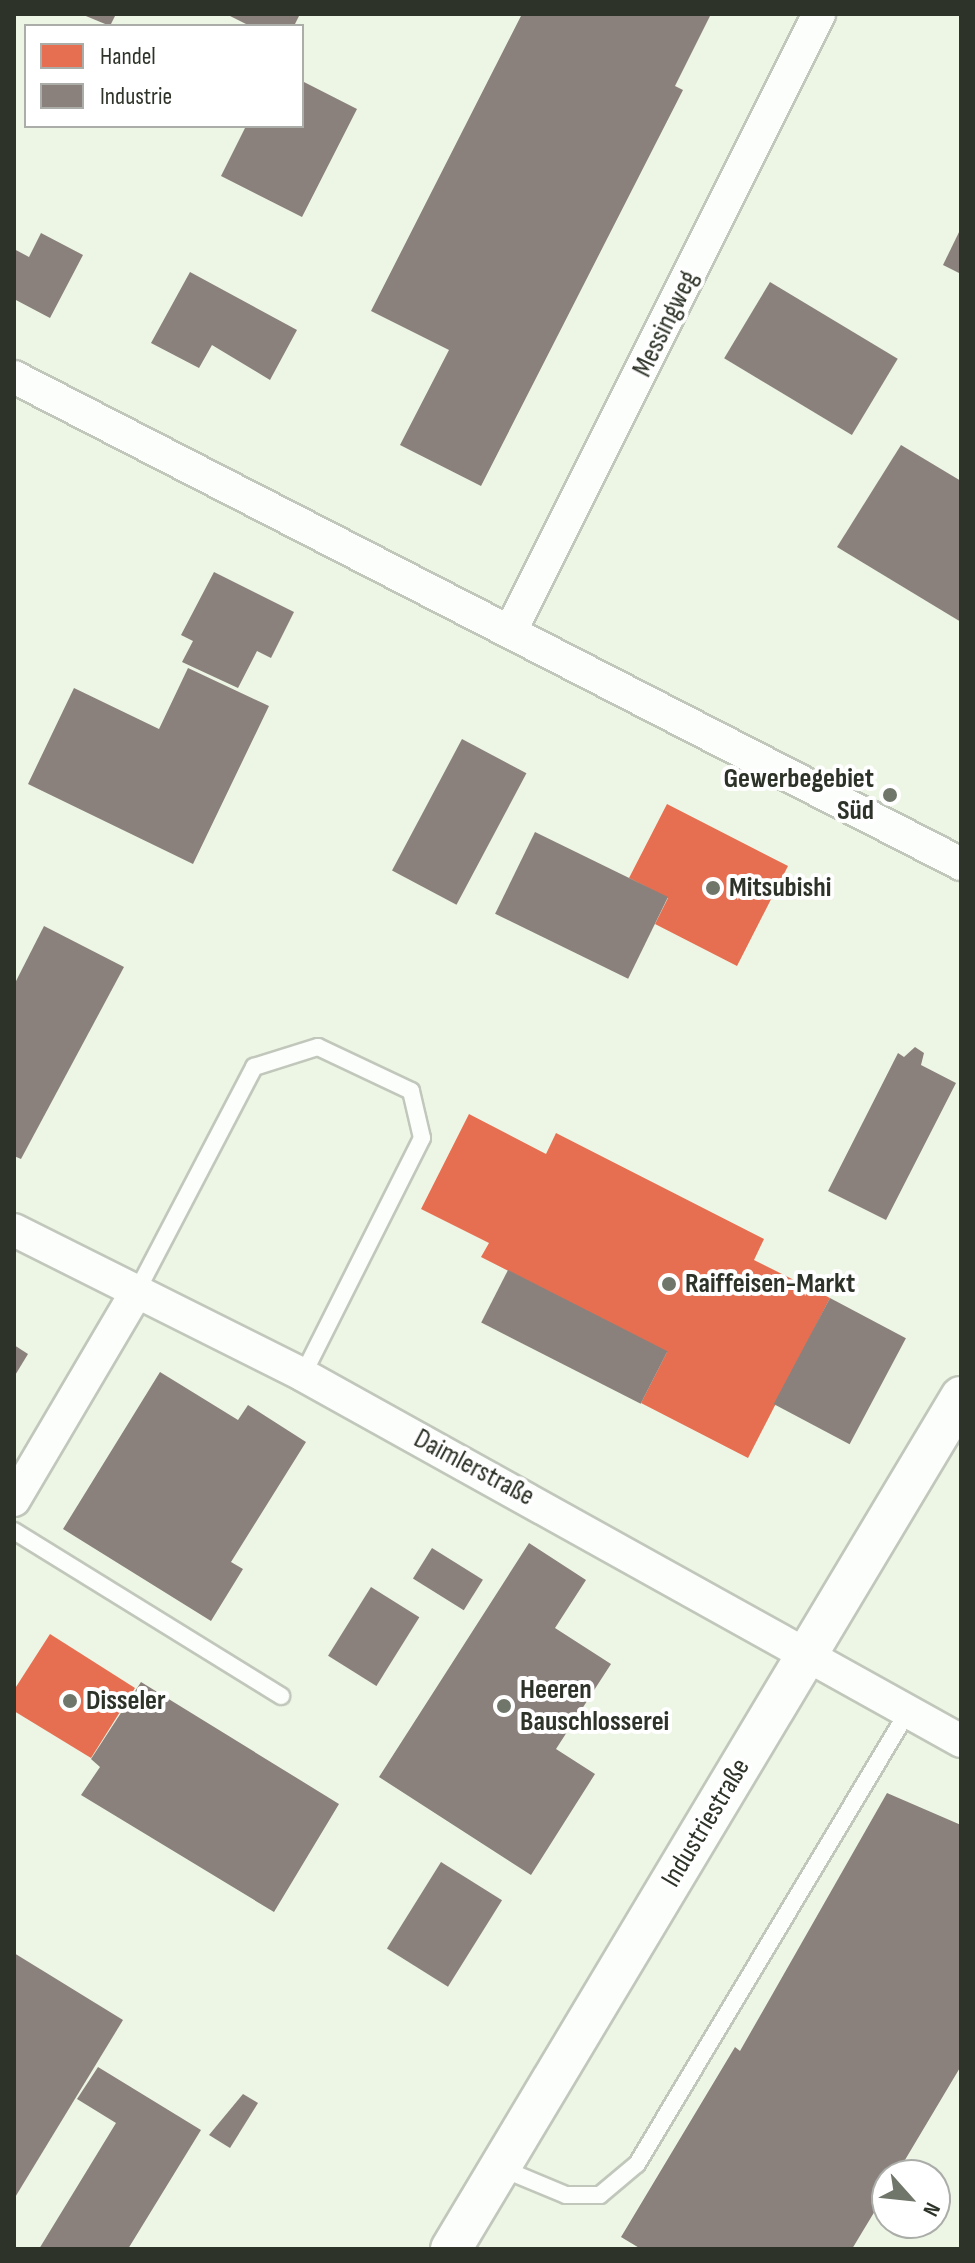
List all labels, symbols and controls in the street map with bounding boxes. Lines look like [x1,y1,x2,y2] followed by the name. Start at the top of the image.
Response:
[24,24,304,128] legend
[100,42,156,71] text: Handel
[100,82,172,111] text: Industrie
[626,265,706,383] street label: Messingweg
[723,762,874,828] place label: Gewerbegebiet Süd
[881,786,899,804] marker: Gewerbegebiet Süd
[729,871,831,905] place label: Mitsubishi
[704,879,722,897] marker: Mitsubishi
[685,1267,855,1301] place label: Raiffeisen-Markt
[660,1275,678,1293] marker: Raiffeisen-Markt
[408,1422,540,1514] street label: Daimlerstraße
[520,1673,669,1739] place label: Heeren Bauschlosserei
[86,1684,166,1718] place label: Disseler
[61,1692,79,1710] marker: Disseler
[495,1697,513,1715] marker: Heeren Bauschlosserei
[654,1753,758,1893] street label: Industriestraße
[871,2159,951,2239] north arrow
[916,2198,946,2221] text: N

